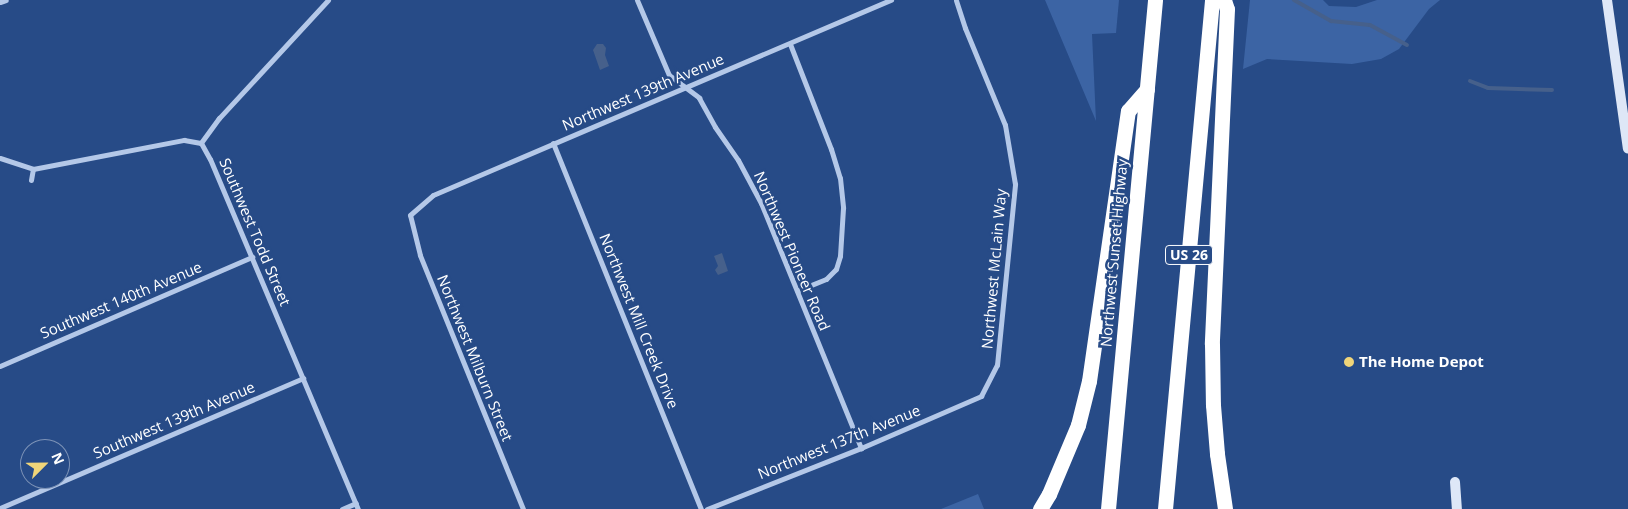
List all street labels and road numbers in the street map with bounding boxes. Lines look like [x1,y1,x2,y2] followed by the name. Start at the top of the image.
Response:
[559,50,727,134] street label: Northwest 139th Avenue
[216,155,294,309] street label: Southwest Todd Street
[1097,158,1131,348] street label: Northwest Sunset Highway
[750,169,834,333] street label: Northwest Pioneer Road
[978,188,1010,350] street label: Northwest McLain Way
[596,231,682,411] street label: Northwest Mill Creek Drive
[1164,244,1214,266] road number: US 26
[37,258,205,342] street label: Southwest 140th Avenue
[433,272,517,444] street label: Northwest Milburn Street
[90,378,258,462] street label: Southwest 139th Avenue
[755,401,923,483] street label: Northwest 137th Avenue

